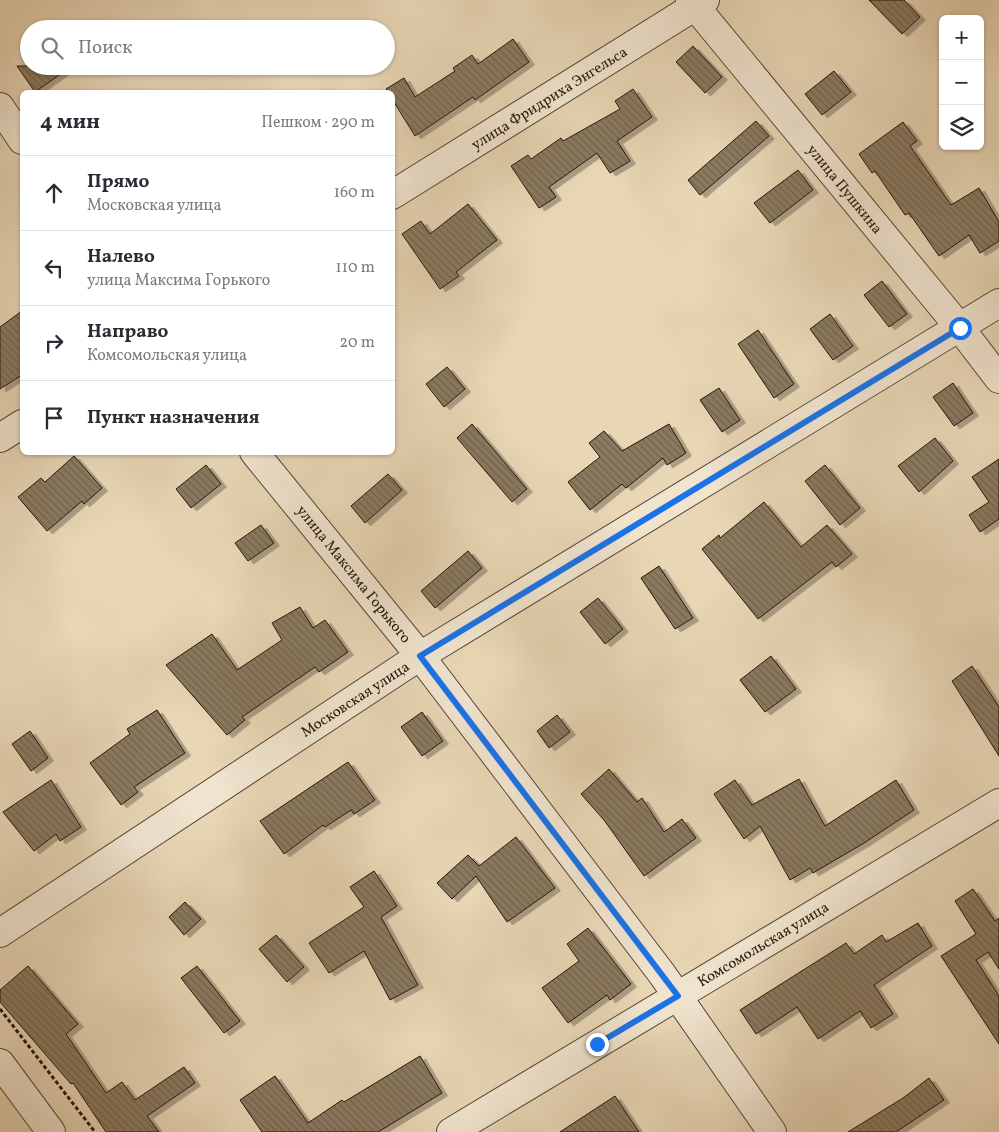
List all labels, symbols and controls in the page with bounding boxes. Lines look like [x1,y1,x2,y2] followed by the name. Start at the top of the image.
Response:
[939,15,984,150] map controls
[939,15,984,60] button: +
[20,20,395,75] search box
[38,34,66,62] icon: search
[78,35,132,61] text: Поиск
[468,43,632,156] street label: улица Фридриха Энгельса
[939,60,984,105] button: −
[939,105,984,150] button: layers
[40,108,100,137] text: 4 мин
[261,112,375,134] text: Пешком · 290 m
[801,141,887,239] street label: улица Пушкина
[87,169,149,195] text: Прямо
[40,179,68,207] icon: ahead
[334,182,375,204] text: 160 m
[87,195,221,217] text: Московская улица
[87,244,155,270] text: Налево
[40,254,68,282] icon: left
[336,257,375,279] text: 110 m
[87,270,270,292] text: улица Максима Горького
[949,317,972,340] route start
[87,319,169,345] text: Направо
[40,329,68,357] icon: right
[340,332,375,354] text: 20 m
[87,345,247,367] text: Комсомольская улица
[40,404,68,432] icon: arrive
[87,405,260,431] text: Пункт назначения
[291,502,415,648] street label: улица Максима Горького
[297,657,414,743] street label: Московская улица
[694,898,834,993] street label: Комсомольская улица
[586,1033,609,1056] route end

